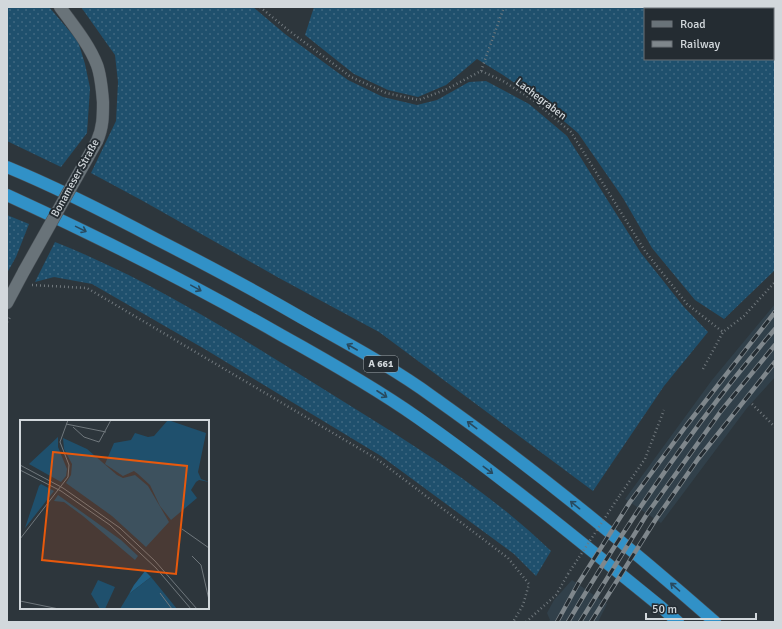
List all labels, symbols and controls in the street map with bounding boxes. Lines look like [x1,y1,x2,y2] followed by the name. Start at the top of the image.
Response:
[644,8,774,60] legend
[680,17,706,32] text: Road
[680,37,720,52] text: Railway
[513,76,569,122] street label: Lachegraben
[48,137,102,219] street label: Bonameser Straße
[74,226,86,233] one-way arrow
[190,285,202,292] one-way arrow
[346,342,358,350] one-way arrow
[364,356,398,372] road number: A 661
[376,390,387,398] one-way arrow
[20,420,209,609] inset map
[466,421,477,430] one-way arrow
[482,466,493,474] one-way arrow
[569,500,580,509] one-way arrow
[671,583,681,592] one-way arrow
[646,595,756,621] scale bar
[652,602,677,617] text: 50 m

